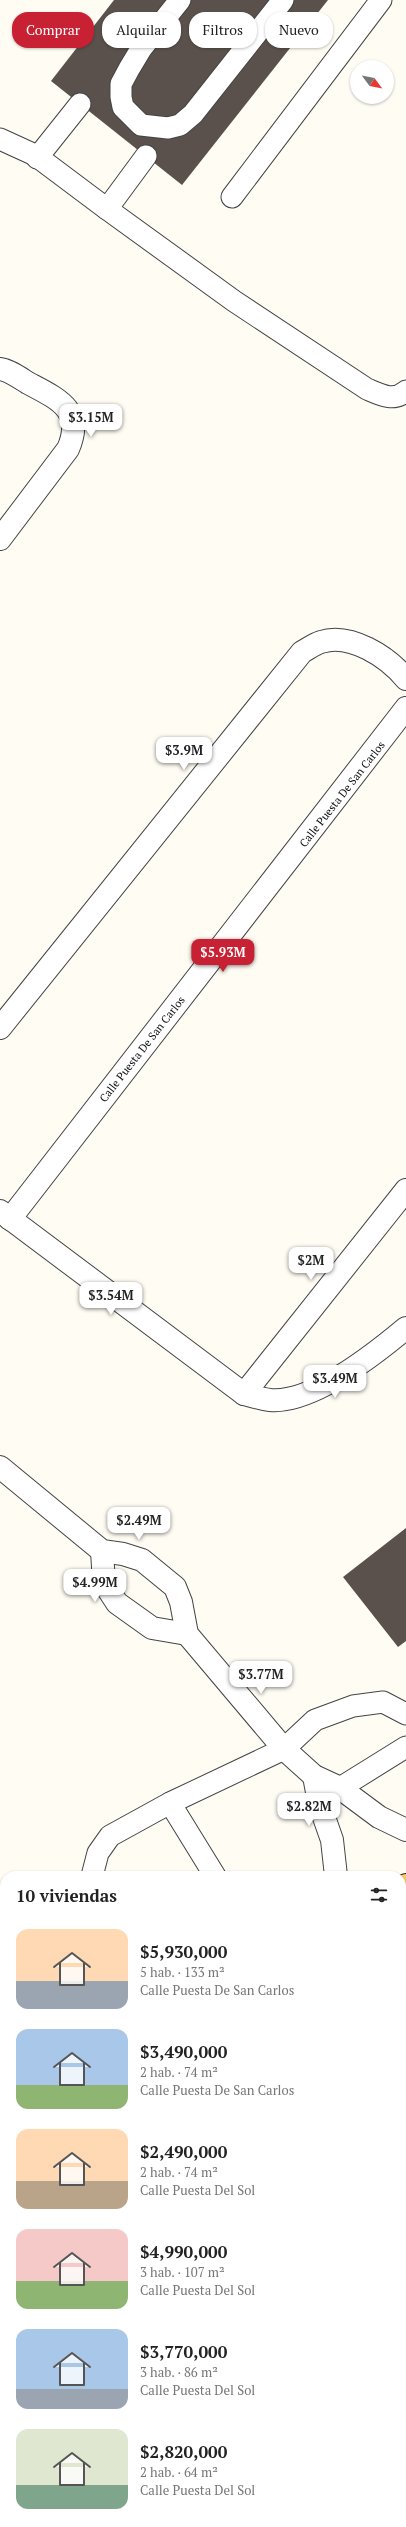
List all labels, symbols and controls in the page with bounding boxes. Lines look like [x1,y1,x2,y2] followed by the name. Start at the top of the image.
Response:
[12,12,94,48] chip: Comprar
[102,12,181,48] chip: Alquilar
[189,12,257,48] chip: Filtros
[265,12,333,48] chip: Nuevo
[350,60,394,104] north arrow
[350,60,394,104] map controls
[58,404,124,438] pin: $3.15M
[68,408,114,426] text: $3.15M
[156,737,212,771] pin: $3.9M
[296,738,388,850] street label: Calle Puesta De San Carlos
[165,741,203,759] text: $3.9M
[190,939,256,973] pin: $5.93M
[200,943,246,961] text: $5.93M
[96,993,188,1105] street label: Calle Puesta De San Carlos
[292,1247,330,1281] pin: $2M
[298,1251,324,1269] text: $2M
[78,1282,144,1316] pin: $3.54M
[88,1286,134,1304] text: $3.54M
[302,1365,368,1399] pin: $3.49M
[312,1369,358,1387] text: $3.49M
[106,1507,172,1541] pin: $2.49M
[116,1511,162,1529] text: $2.49M
[62,1569,128,1603] pin: $4.99M
[72,1573,118,1591] text: $4.99M
[228,1661,294,1695] pin: $3.77M
[238,1665,284,1683] text: $3.77M
[276,1793,342,1827] pin: $2.82M
[286,1797,332,1815] text: $2.82M
[16,1884,117,1907] text: 10 viviendas
[368,1884,390,1906] icon: filters
[140,1940,227,1963] text: $5,930,000
[48,1945,96,1993] icon: home
[140,1963,225,1981] text: 5 hab. · 133 m²
[140,1981,294,1999] text: Calle Puesta De San Carlos
[140,2040,227,2063] text: $3,490,000
[48,2045,96,2093] icon: home
[140,2063,218,2081] text: 2 hab. · 74 m²
[140,2081,294,2099] text: Calle Puesta De San Carlos
[140,2140,227,2163] text: $2,490,000
[48,2145,96,2193] icon: home
[140,2163,218,2181] text: 2 hab. · 74 m²
[140,2181,255,2199] text: Calle Puesta Del Sol
[140,2240,227,2263] text: $4,990,000
[48,2245,96,2293] icon: home
[140,2263,225,2281] text: 3 hab. · 107 m²
[140,2281,255,2299] text: Calle Puesta Del Sol
[140,2340,227,2363] text: $3,770,000
[48,2345,96,2393] icon: home
[140,2363,218,2381] text: 3 hab. · 86 m²
[140,2381,255,2399] text: Calle Puesta Del Sol
[140,2440,227,2463] text: $2,820,000
[48,2445,96,2493] icon: home
[140,2463,218,2481] text: 2 hab. · 64 m²
[140,2481,255,2499] text: Calle Puesta Del Sol

